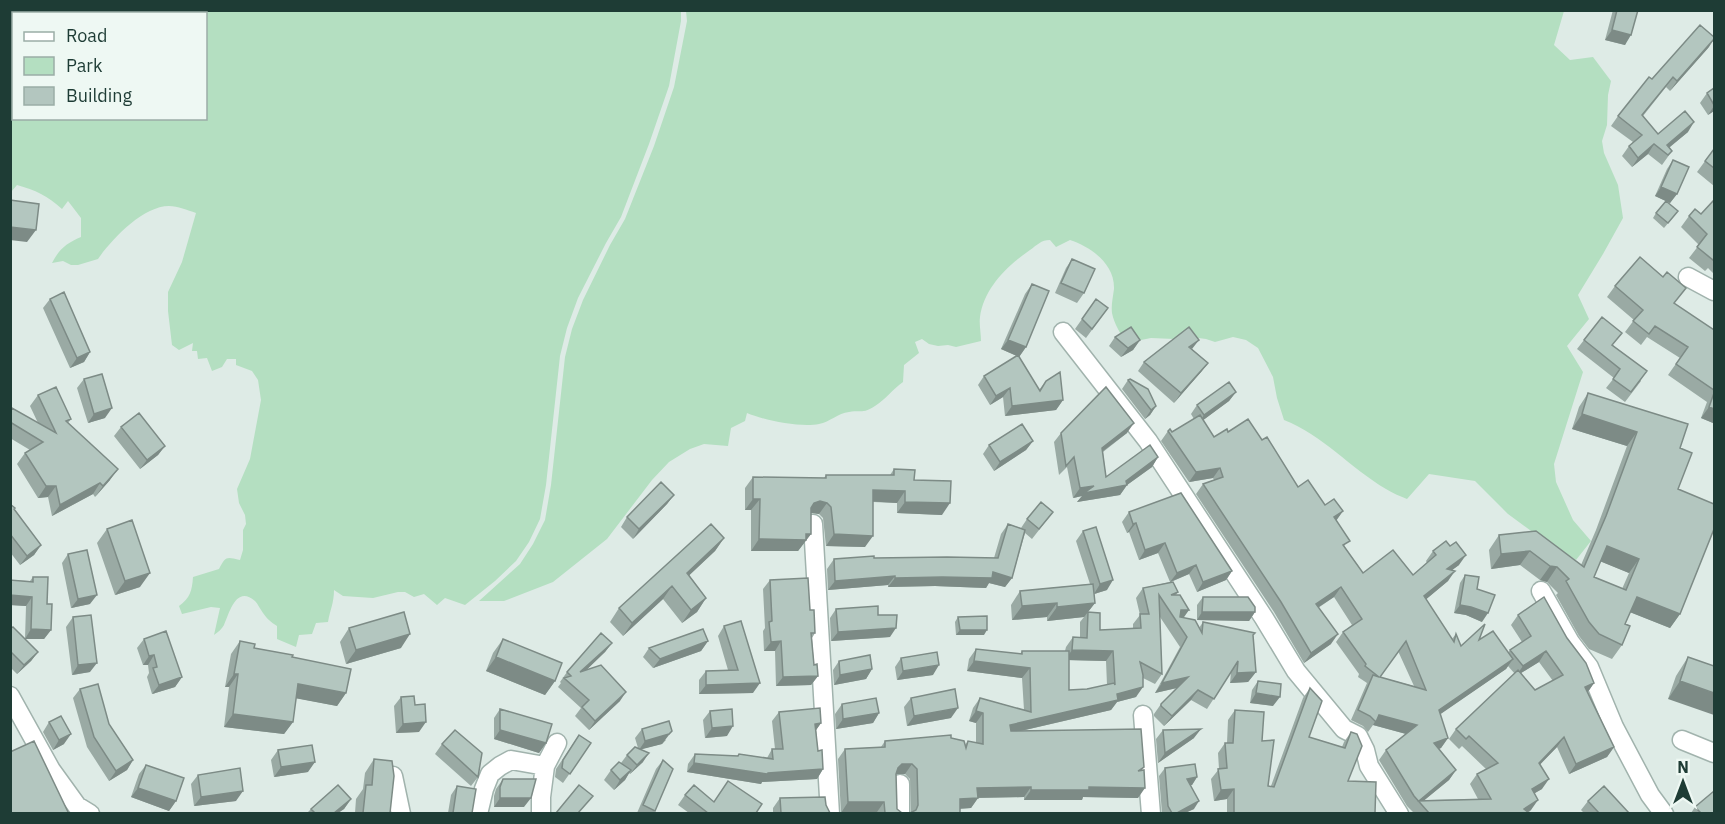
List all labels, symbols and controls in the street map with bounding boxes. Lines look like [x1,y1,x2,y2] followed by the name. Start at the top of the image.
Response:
[12,12,207,120] legend
[66,24,107,47] text: Road
[66,54,103,77] text: Park
[66,84,133,107] text: Building
[1653,752,1713,812] north arrow
[1677,757,1689,777] text: N

